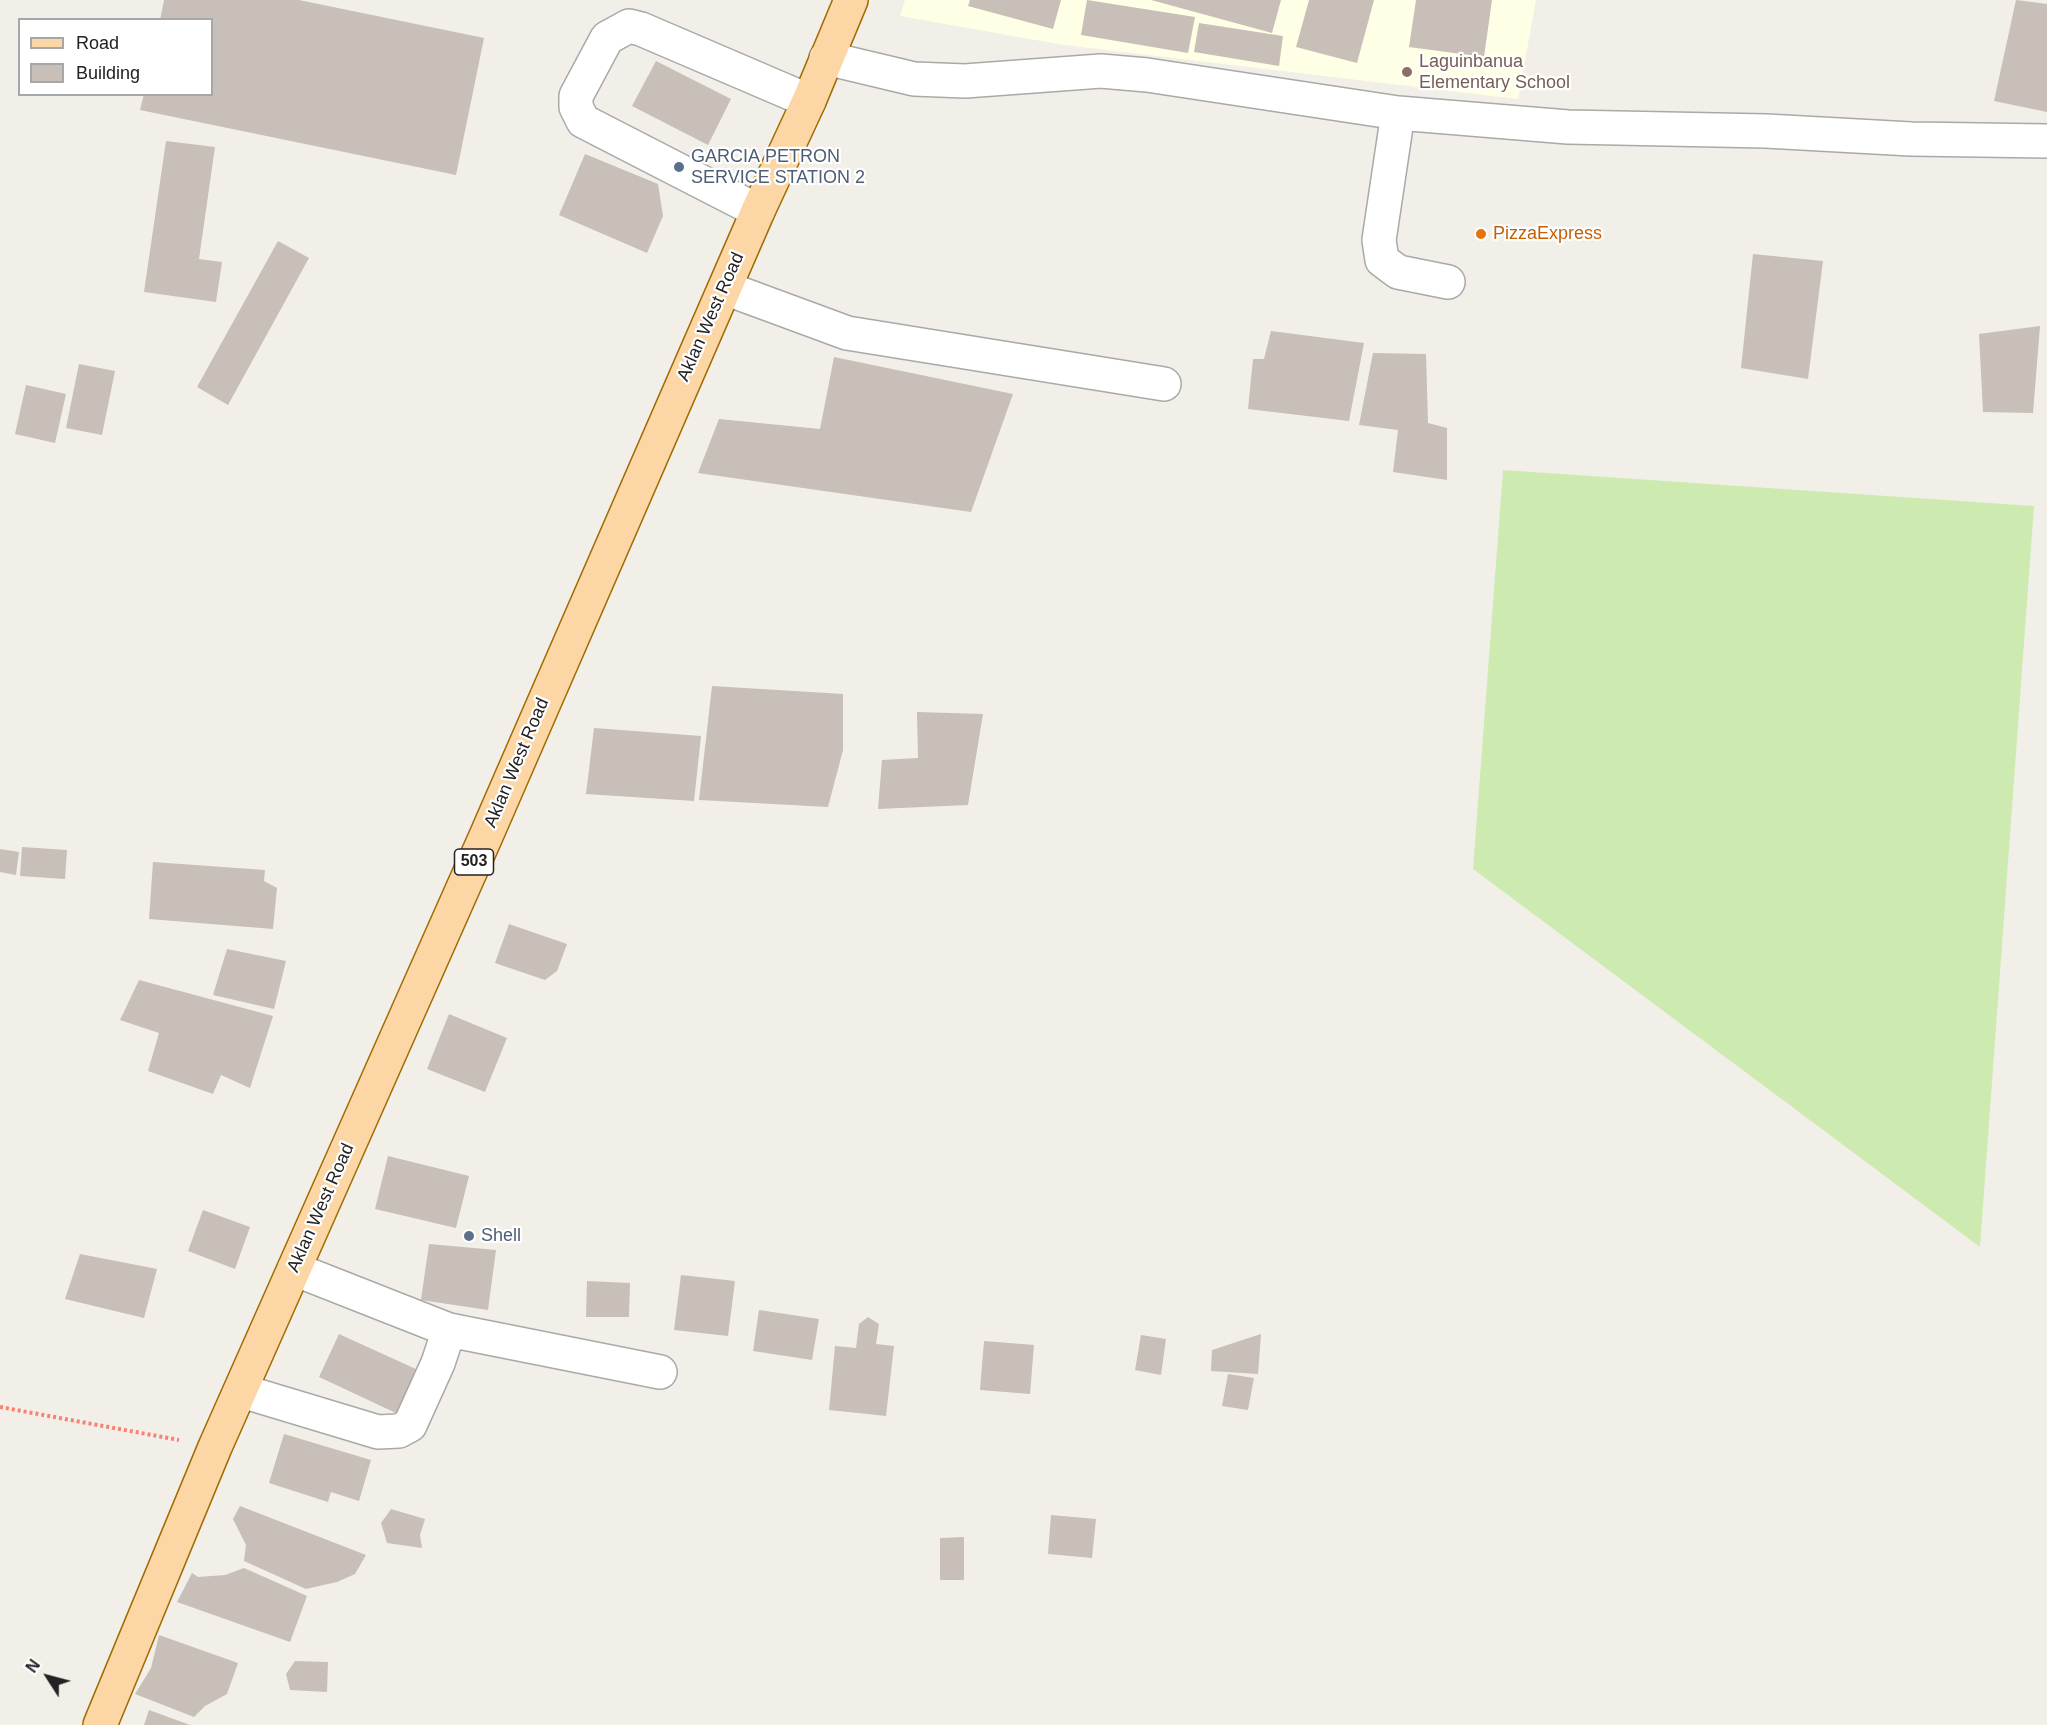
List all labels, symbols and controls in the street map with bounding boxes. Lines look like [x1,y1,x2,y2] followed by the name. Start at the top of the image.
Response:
[18,18,213,96] legend
[76,33,119,53] text: Road
[1419,51,1570,94] place label: Laguinbanua Elementary School
[76,63,140,83] text: Building
[1400,65,1414,79] marker: Laguinbanua Elementary School
[691,146,865,188] place label: GARCIA PETRON SERVICE STATION 2
[672,160,686,174] marker: GARCIA PETRON SERVICE STATION 2
[1493,223,1602,245] place label: PizzaExpress
[1474,227,1488,241] marker: PizzaExpress
[673,249,749,385] street label: Aklan West Road
[480,695,554,831] street label: Aklan West Road
[454,849,494,875] road number: 503
[283,1140,359,1276] street label: Aklan West Road
[481,1225,521,1247] place label: Shell
[462,1229,476,1243] marker: Shell
[18,1647,78,1707] north arrow
[23,1656,43,1676] text: N

